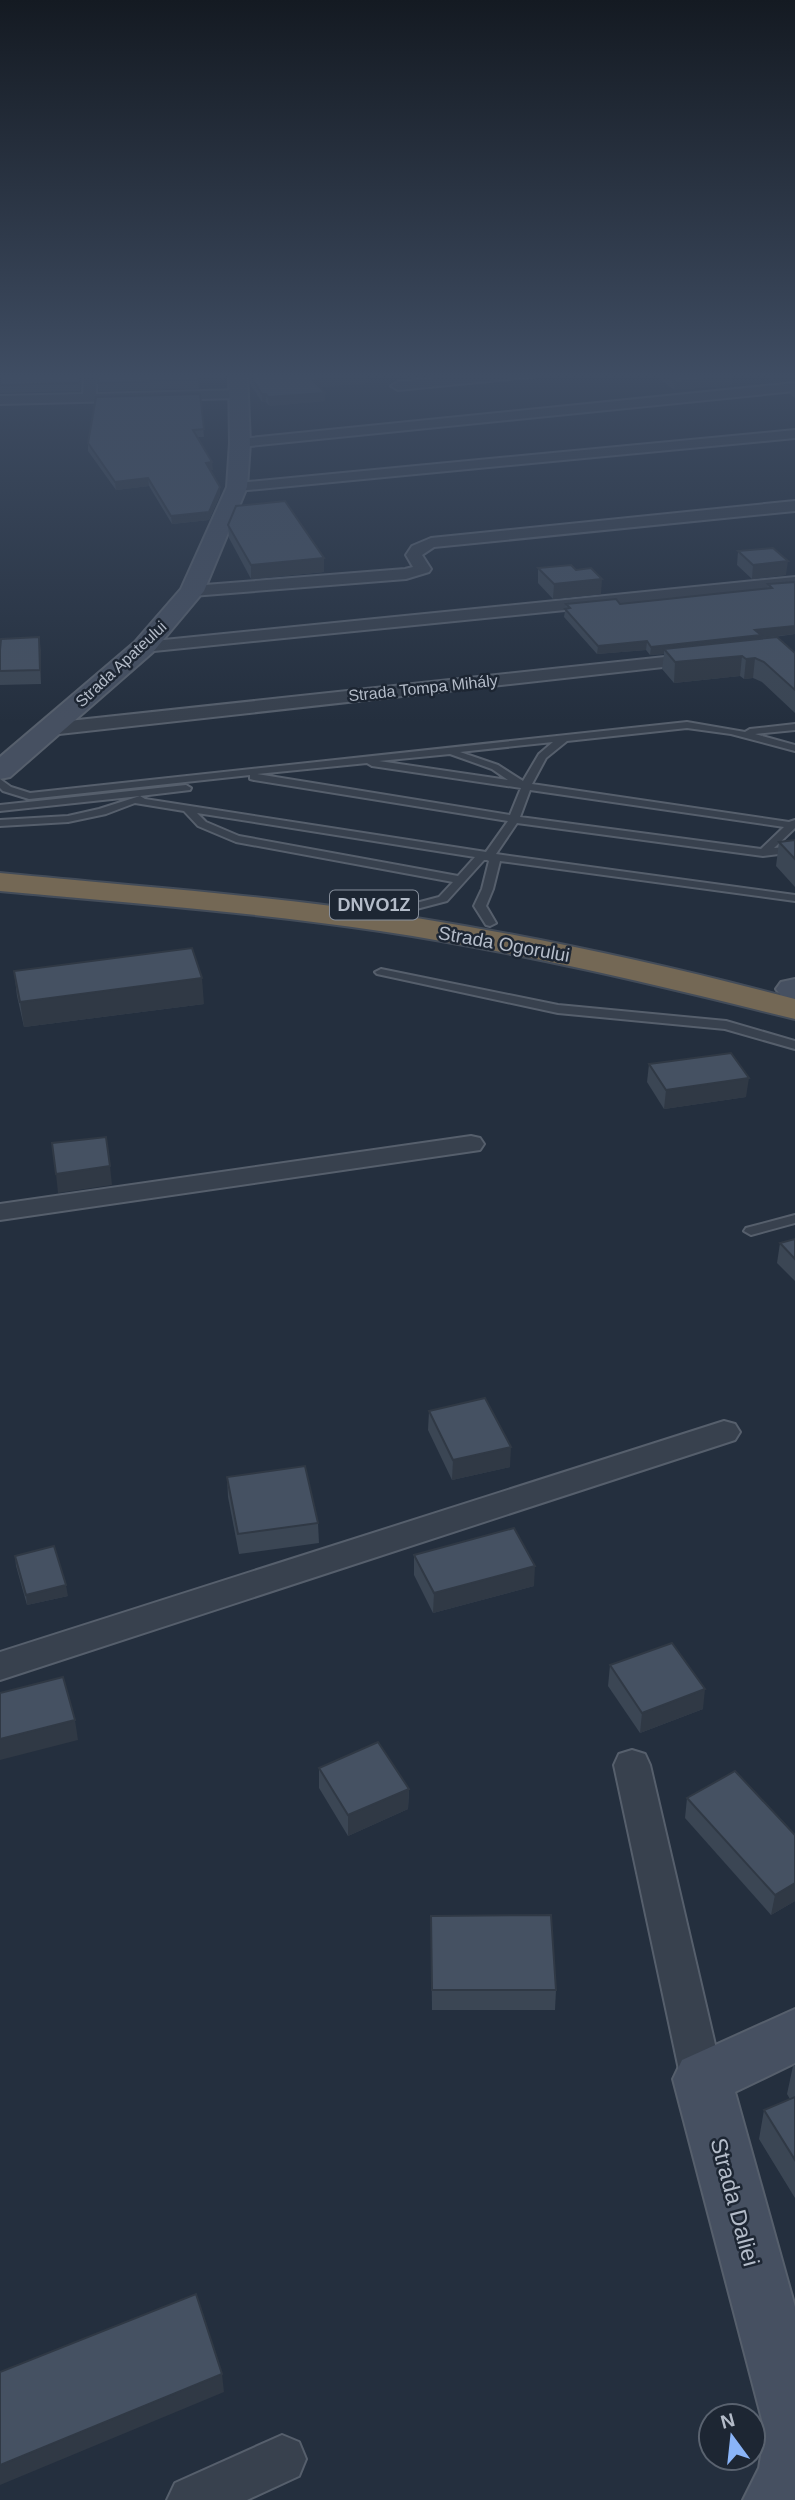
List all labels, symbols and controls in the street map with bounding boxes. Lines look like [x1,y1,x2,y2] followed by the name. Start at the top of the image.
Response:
[72,618,170,710] street label: Strada Apateului
[348,672,498,704] street label: Strada Tompa Mihály
[330,890,418,920] road number: DNVO1Z
[437,922,571,966] street label: Strada Ogorului
[705,2135,765,2269] street label: Strada Daliei
[697,2402,767,2472] north arrow
[718,2409,737,2433] text: N

